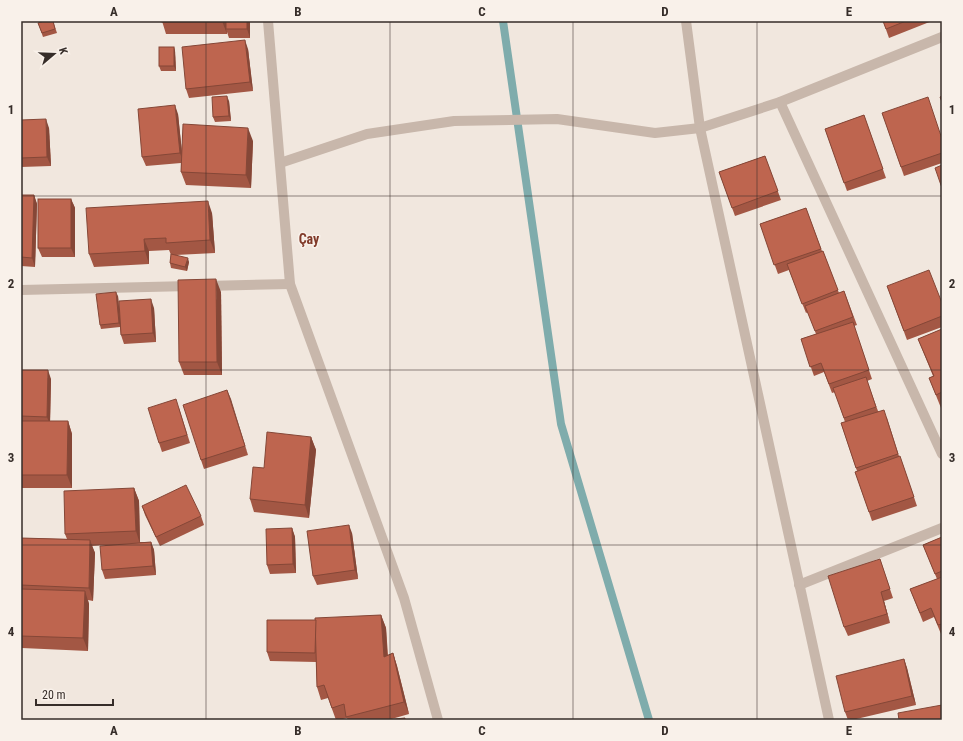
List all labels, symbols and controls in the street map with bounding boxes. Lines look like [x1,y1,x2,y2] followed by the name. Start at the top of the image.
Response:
[110,4,118,19] text: A
[294,4,302,19] text: B
[478,4,486,19] text: C
[661,4,669,19] text: D
[846,4,853,19] text: E
[34,34,74,74] north arrow
[56,46,70,57] text: K
[8,102,14,117] text: 1
[949,102,955,117] text: 1
[299,231,320,247] district label: Çay
[8,276,15,291] text: 2
[949,276,956,291] text: 2
[8,450,14,465] text: 3
[949,450,955,465] text: 3
[8,624,15,639] text: 4
[949,624,956,639] text: 4
[36,681,113,707] scale bar
[42,688,66,702] text: 20 m
[110,723,118,738] text: A
[294,723,302,738] text: B
[478,723,486,738] text: C
[661,723,669,738] text: D
[846,723,853,738] text: E

